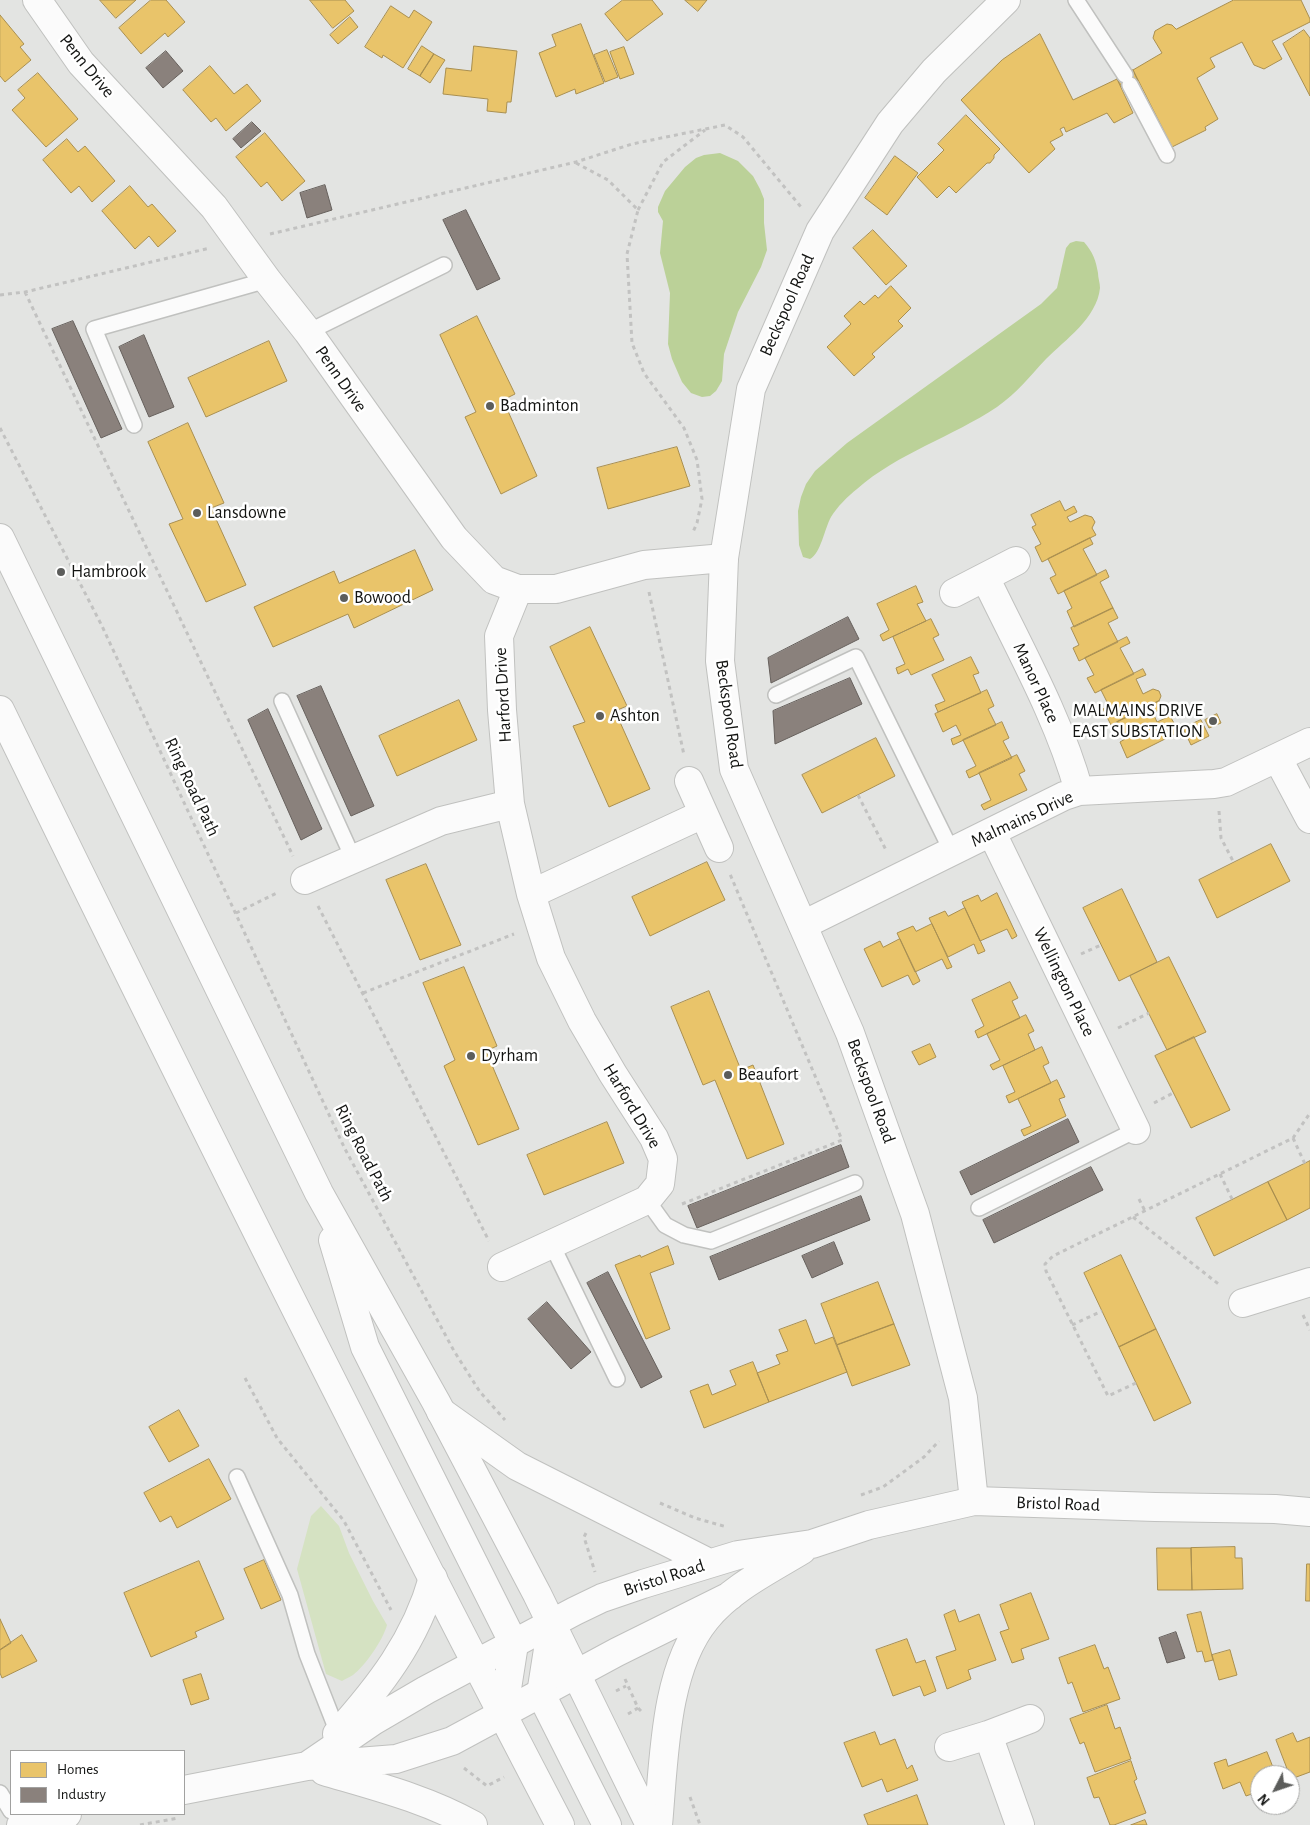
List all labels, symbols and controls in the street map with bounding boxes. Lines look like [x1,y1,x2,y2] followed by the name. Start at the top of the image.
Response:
[55,30,119,102] street label: Penn Drive
[755,251,819,359] street label: Beckspool Road
[310,342,372,416] street label: Penn Drive
[500,395,579,417] place label: Badminton
[484,400,496,412] marker: Badminton
[207,502,286,524] place label: Lansdowne
[191,507,203,519] marker: Lansdowne
[71,561,146,583] place label: Hambrook
[55,566,67,578] marker: Hambrook
[354,587,411,609] place label: Bowood
[338,592,350,604] marker: Bowood
[1008,639,1064,727] street label: Manor Place
[490,647,516,743] street label: Harford Drive
[711,658,747,770] street label: Beckspool Road
[1072,700,1203,742] place label: MALMAINS DRIVE EAST SUBSTATION
[610,705,660,727] place label: Ashton
[594,710,606,722] marker: Ashton
[1207,715,1219,727] marker: MALMAINS DRIVE EAST SUBSTATION
[160,734,224,840] street label: Ring Road Path
[967,786,1077,852] street label: Malmains Drive
[1028,924,1100,1040] street label: Wellington Place
[842,1036,900,1146] street label: Beckspool Road
[481,1045,538,1067] place label: Dyrham
[465,1050,477,1062] marker: Dyrham
[598,1060,666,1152] street label: Harford Drive
[738,1064,798,1086] place label: Beaufort
[722,1069,734,1081] marker: Beaufort
[330,1101,398,1205] street label: Ring Road Path
[1016,1492,1100,1516] street label: Bristol Road
[621,1555,707,1601] street label: Bristol Road
[10,1750,185,1815] legend
[57,1762,99,1777] text: Homes
[1250,1765,1300,1815] north arrow
[57,1787,106,1802] text: Industry
[1256,1791,1273,1807] text: N

